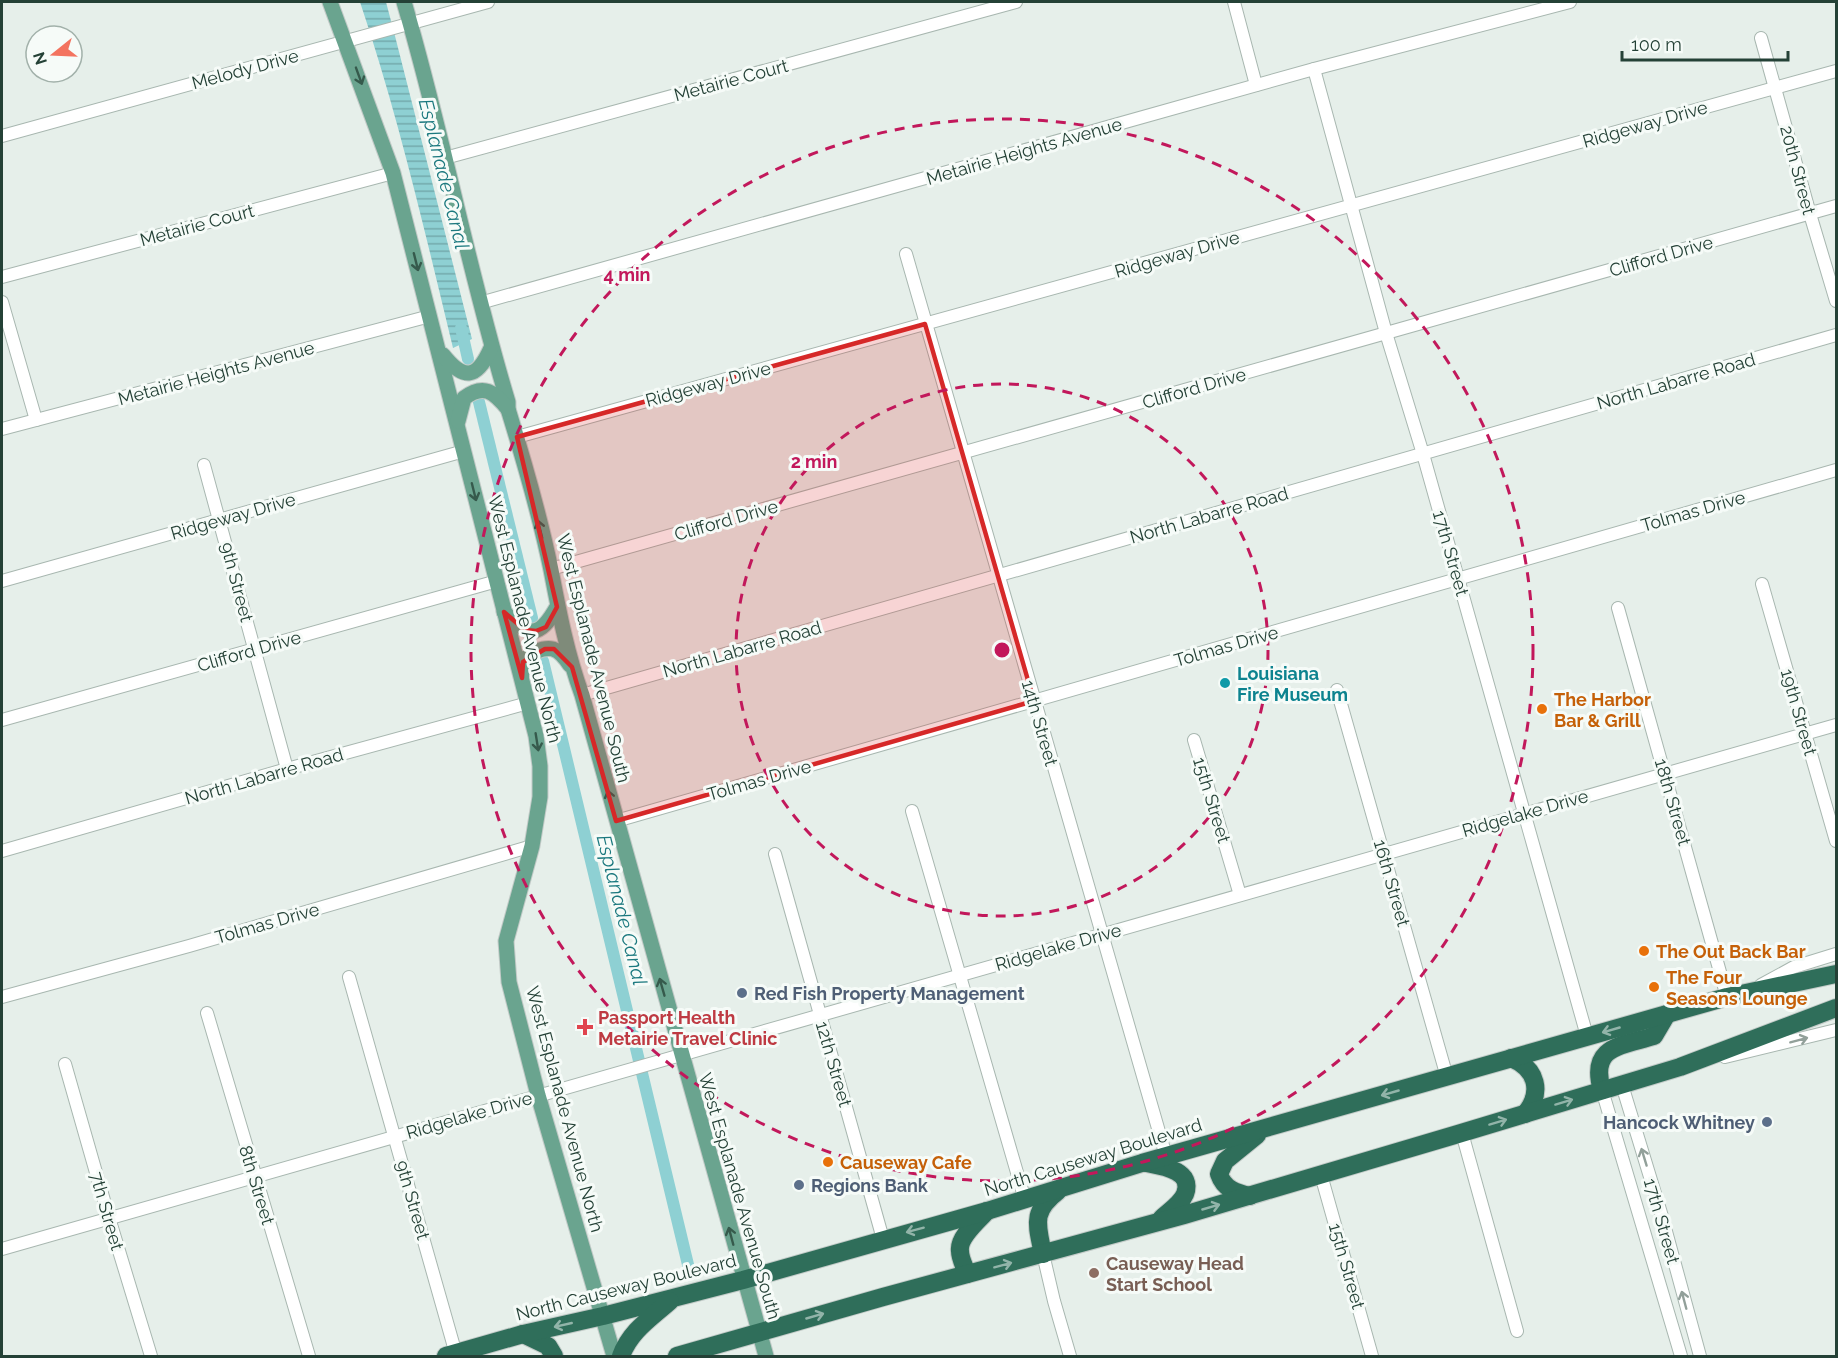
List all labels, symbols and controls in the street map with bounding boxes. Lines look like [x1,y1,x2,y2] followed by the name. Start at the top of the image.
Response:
[24,24,84,84] north arrow
[1622,24,1788,62] scale bar
[1631,34,1682,55] text: 100 m
[189,45,301,93] street label: Melody Drive
[29,50,51,67] text: N
[672,55,790,105] street label: Metairie Court
[354,66,365,85] one-way arrow
[414,96,474,252] water label: Esplanade Canal
[1580,96,1710,152] street label: Ridgeway Drive
[924,113,1125,189] street label: Metairie Heights Avenue
[1776,123,1820,217] street label: 20th Street
[138,200,256,250] street label: Metairie Court
[1112,226,1242,282] street label: Ridgeway Drive
[1607,231,1716,281] street label: Clifford Drive
[411,252,423,271] one-way arrow
[604,264,650,285] text: 4 min
[116,337,317,409] street label: Metairie Heights Avenue
[1594,348,1758,414] street label: North Labarre Road
[643,357,773,411] street label: Ridgeway Drive
[1140,363,1249,413] street label: Clifford Drive
[791,451,837,472] text: 2 min
[469,482,481,501] one-way arrow
[1127,482,1291,548] street label: North Labarre Road
[1639,486,1748,536] street label: Tolmas Drive
[168,488,298,544] street label: Ridgeway Drive
[484,493,566,745] street label: West Esplanade Avenue North
[672,495,781,545] street label: Clifford Drive
[1429,508,1473,598] street label: 17th Street
[534,520,546,539] one-way arrow
[553,531,635,785] street label: West Esplanade Avenue South
[216,540,258,624] street label: 9th Street
[660,616,824,682] street label: North Labarre Road
[1172,621,1281,671] street label: Tolmas Drive
[195,626,304,676] street label: Clifford Drive
[992,640,1012,660] centre of rings
[1237,663,1348,705] place label: Louisiana Fire Museum
[1777,666,1821,758] street label: 19th Street
[1218,676,1232,690] marker: Louisiana Fire Museum
[1018,678,1062,768] street label: 14th Street
[1554,689,1651,731] place label: The Harbor Bar & Grill
[1535,702,1549,716] marker: The Harbor Bar & Grill
[531,732,542,751] one-way arrow
[182,743,346,809] street label: North Labarre Road
[705,755,814,805] street label: Tolmas Drive
[1189,755,1235,845] street label: 15th Street
[1651,756,1695,848] street label: 18th Street
[1459,785,1591,841] street label: Ridgelake Drive
[603,790,615,809] one-way arrow
[592,832,652,988] water label: Esplanade Canal
[1370,837,1414,929] street label: 16th Street
[213,898,322,948] street label: Tolmas Drive
[992,919,1124,975] street label: Ridgelake Drive
[1656,941,1806,962] place label: The Out Back Bar
[1637,944,1651,958] marker: The Out Back Bar
[1666,967,1808,1009] place label: The Four Seasons Lounge
[656,978,667,997] one-way arrow
[1647,980,1661,994] marker: The Four Seasons Lounge
[754,983,1025,1004] place label: Red Fish Property Management
[522,984,608,1234] street label: West Esplanade Avenue North
[735,986,749,1000] marker: Red Fish Property Management
[598,1007,777,1049] place label: Passport Health Metairie Travel Clinic
[576,1018,594,1036] marker: Passport Health Metairie Travel Clinic
[812,1019,856,1109] street label: 12th Street
[1602,1024,1621,1036] one-way arrow
[1789,1033,1808,1045] one-way arrow
[695,1070,785,1322] street label: West Esplanade Avenue South
[403,1087,535,1143] street label: Ridgelake Drive
[1381,1087,1400,1099] one-way arrow
[1554,1096,1573,1107] one-way arrow
[1603,1112,1755,1133] place label: Hancock Whitney
[982,1114,1204,1200] street label: North Causeway Boulevard
[1760,1115,1774,1129] marker: Hancock Whitney
[1488,1116,1507,1127] one-way arrow
[235,1143,279,1227] street label: 8th Street
[1638,1148,1649,1167] one-way arrow
[840,1152,972,1173] place label: Causeway Cafe
[821,1155,835,1169] marker: Causeway Cafe
[392,1158,434,1242] street label: 9th Street
[86,1169,128,1253] street label: 7th Street
[811,1175,929,1196] place label: Regions Bank
[1640,1176,1684,1266] street label: 17th Street
[792,1178,806,1192] marker: Regions Bank
[1201,1201,1220,1212] one-way arrow
[1325,1221,1369,1311] street label: 15th Street
[906,1225,925,1237] one-way arrow
[725,1227,736,1246] one-way arrow
[514,1249,738,1325] street label: North Causeway Boulevard
[1106,1253,1244,1295] place label: Causeway Head Start School
[993,1259,1012,1270] one-way arrow
[1087,1266,1101,1280] marker: Causeway Head Start School
[1678,1291,1690,1310] one-way arrow
[805,1310,824,1322] one-way arrow
[553,1320,572,1332] one-way arrow

